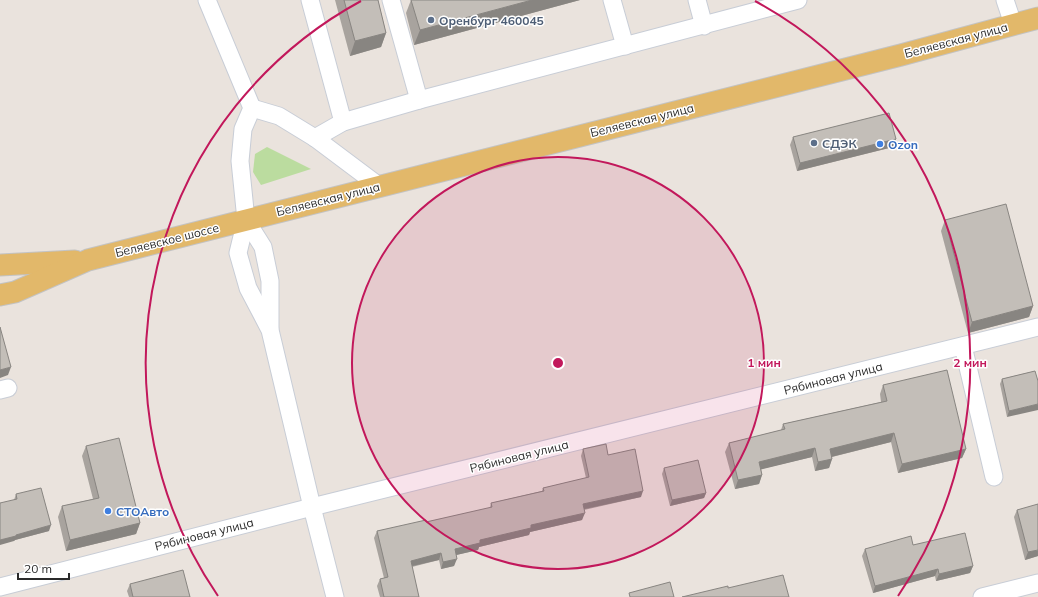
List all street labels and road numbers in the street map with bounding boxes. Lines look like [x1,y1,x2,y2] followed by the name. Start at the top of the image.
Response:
[903,19,1009,61] street label: Беляевская улица
[589,100,695,140] street label: Беляевская улица
[275,179,381,219] street label: Беляевская улица
[113,220,221,260] street label: Беляевское шоссе
[782,358,884,398] street label: Рябиновая улица
[468,436,570,476] street label: Рябиновая улица
[153,514,255,554] street label: Рябиновая улица

